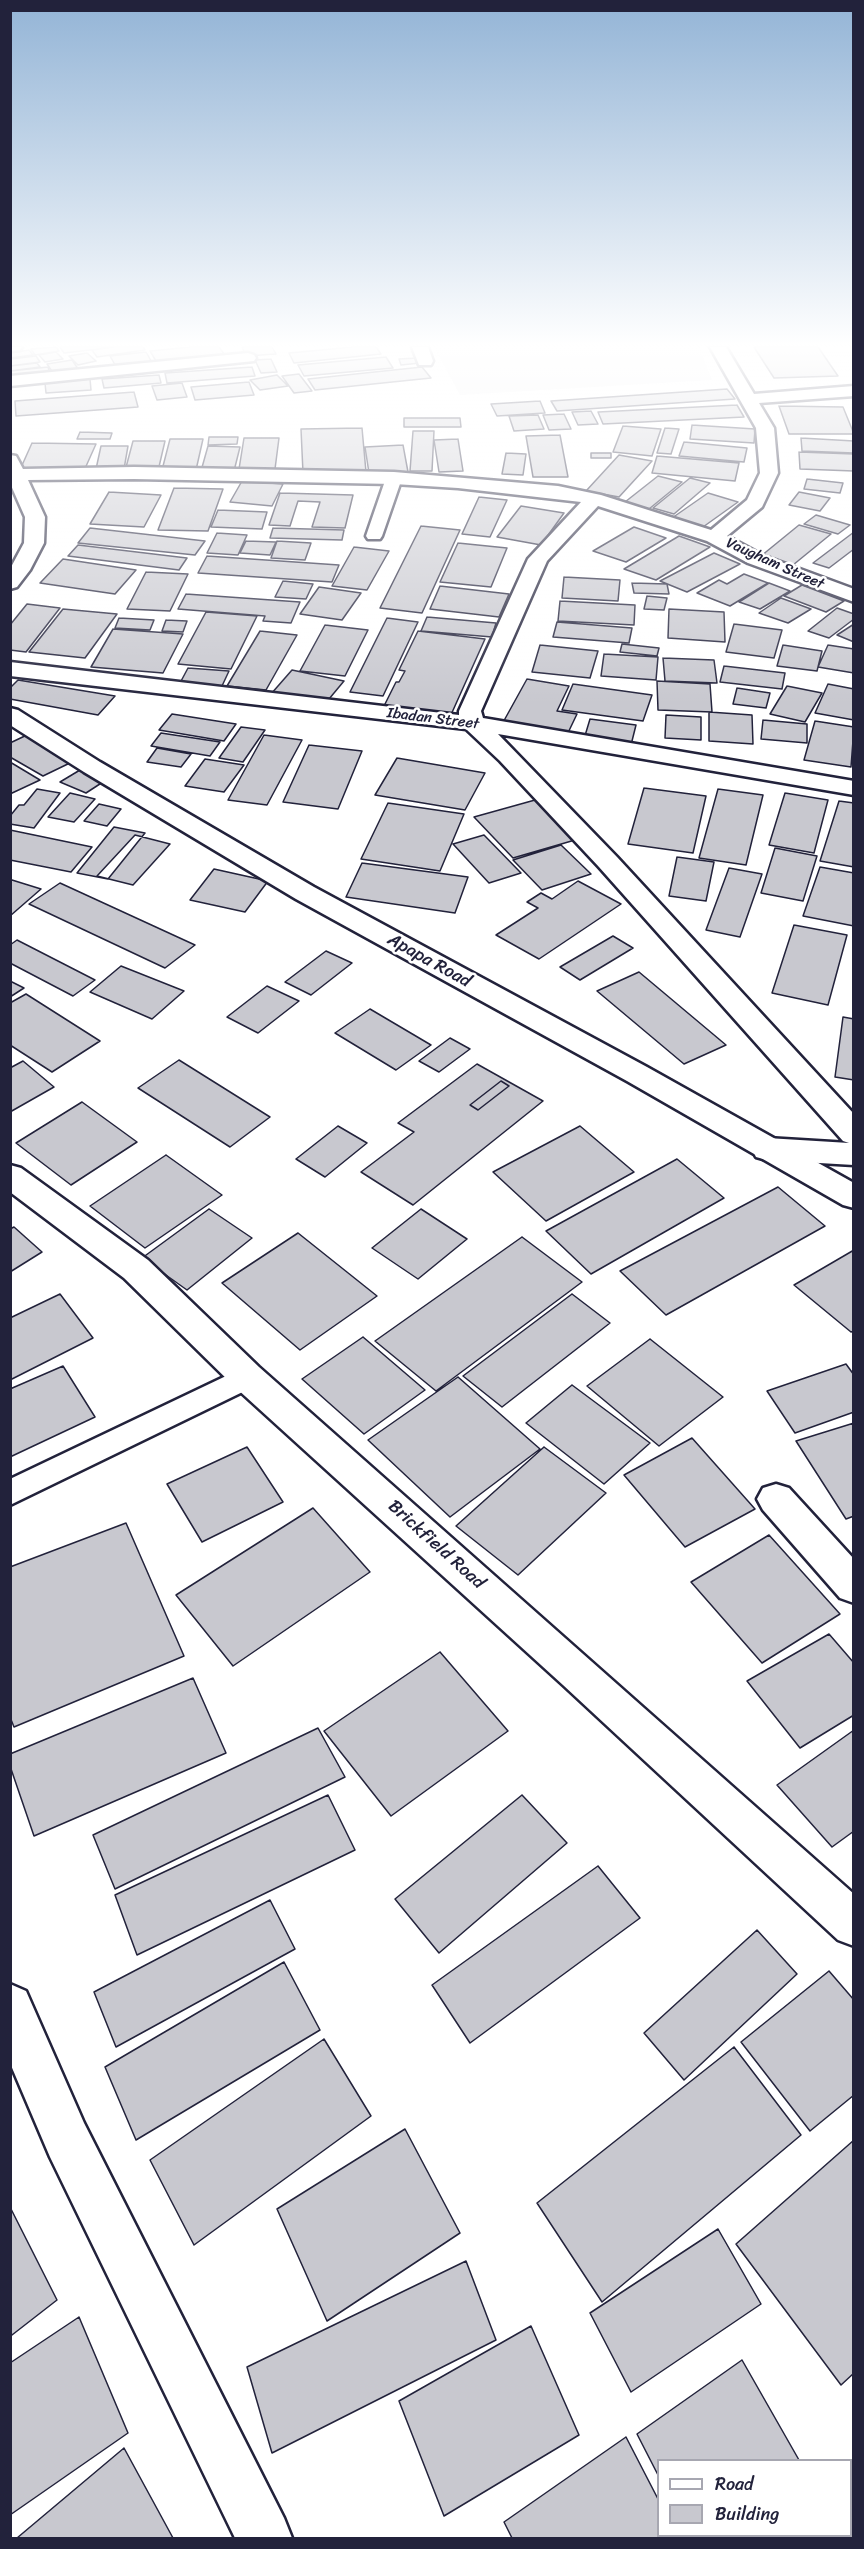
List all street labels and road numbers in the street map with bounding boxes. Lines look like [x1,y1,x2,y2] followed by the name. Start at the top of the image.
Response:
[723,534,827,594] street label: Vaugham Street
[386,704,480,734] street label: Ibadan Street
[383,929,475,993] street label: Apapa Road
[383,1496,489,1594] street label: Brickfield Road

